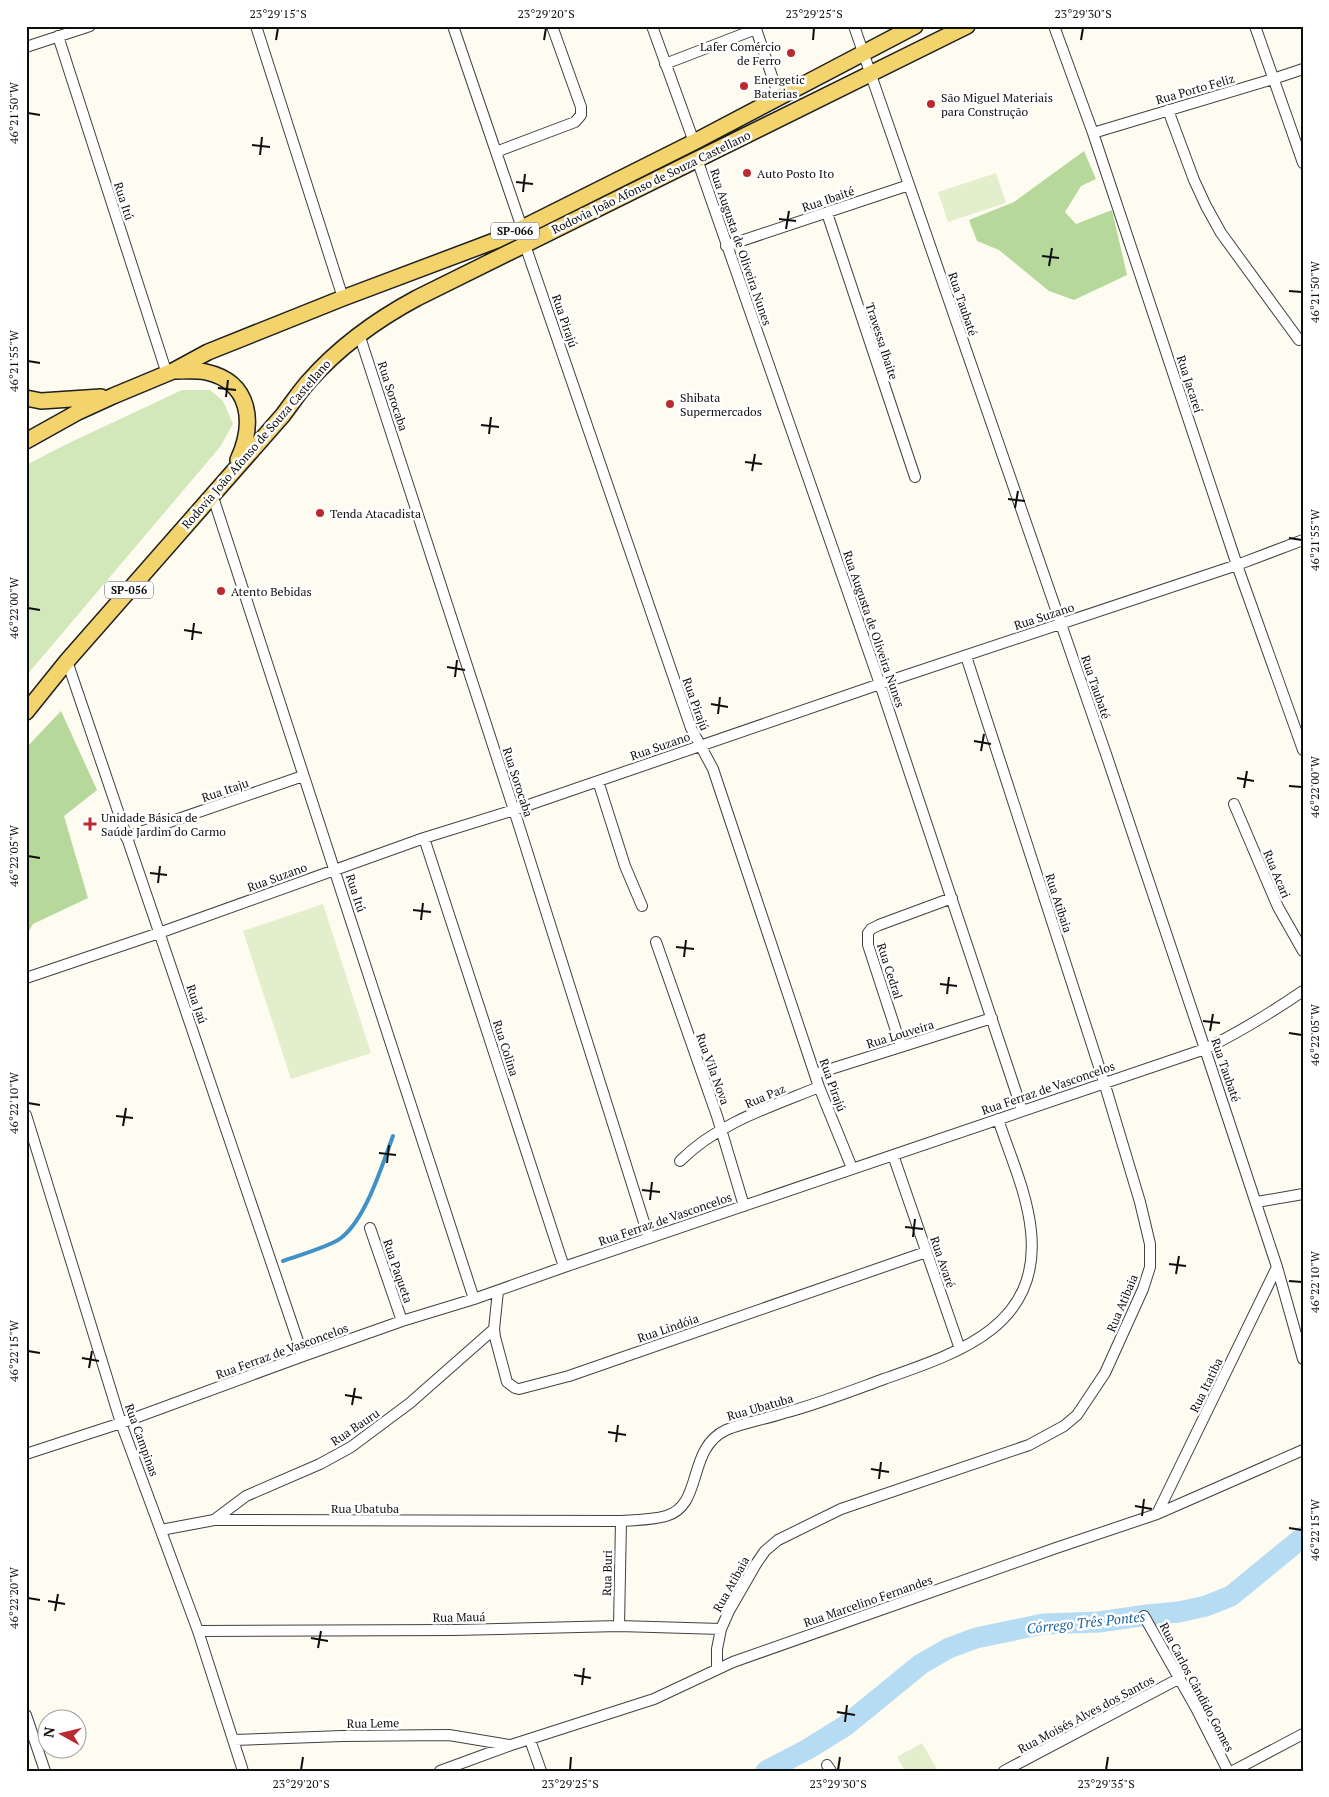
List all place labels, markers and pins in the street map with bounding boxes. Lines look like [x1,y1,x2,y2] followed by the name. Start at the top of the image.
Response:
[700,39,781,68] place label: Lafer Comércio de Ferro
[785,47,797,59] marker: Lafer Comércio de Ferro
[754,72,805,101] place label: Energetic Baterias
[738,80,750,92] marker: Energetic Baterias
[941,90,1053,119] place label: São Miguel Materiais para Construção
[925,98,937,110] marker: São Miguel Materiais para Construção
[757,166,834,181] place label: Auto Posto Ito
[741,167,753,179] marker: Auto Posto Ito
[680,390,762,419] place label: Shibata Supermercados
[664,398,676,410] marker: Shibata Supermercados
[330,506,421,521] place label: Tenda Atacadista
[314,507,326,519] marker: Tenda Atacadista
[231,584,312,599] place label: Atento Bebidas
[215,585,227,597] marker: Atento Bebidas
[101,810,226,839] place label: Unidade Básica de Saúde Jardim do Carmo
[83,817,97,831] marker: Unidade Básica de Saúde Jardim do Carmo

